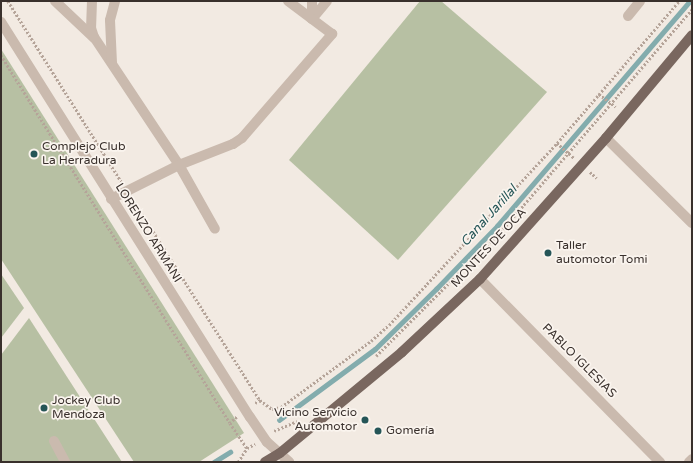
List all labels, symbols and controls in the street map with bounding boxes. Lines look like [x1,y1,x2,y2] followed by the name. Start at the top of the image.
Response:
[42,140,125,168] place label: Complejo Club La Herradura
[29,149,39,159] marker: Complejo Club La Herradura
[112,181,184,285] street label: LORENZO ARMANI
[458,182,520,250] water label: Canal Jarillal
[449,205,529,291] street label: MONTES DE OCA
[556,239,647,267] place label: Taller automotor Tomi
[543,248,553,258] marker: Taller automotor Tomi
[539,321,619,401] street label: PABLO IGLESIAS
[52,394,120,422] place label: Jockey Club Mendoza
[39,403,49,413] marker: Jockey Club Mendoza
[274,406,357,434] place label: Vicino Servicio Automotor
[360,415,370,425] marker: Vicino Servicio Automotor
[386,424,435,438] place label: Gomería
[373,426,383,436] marker: Gomería

